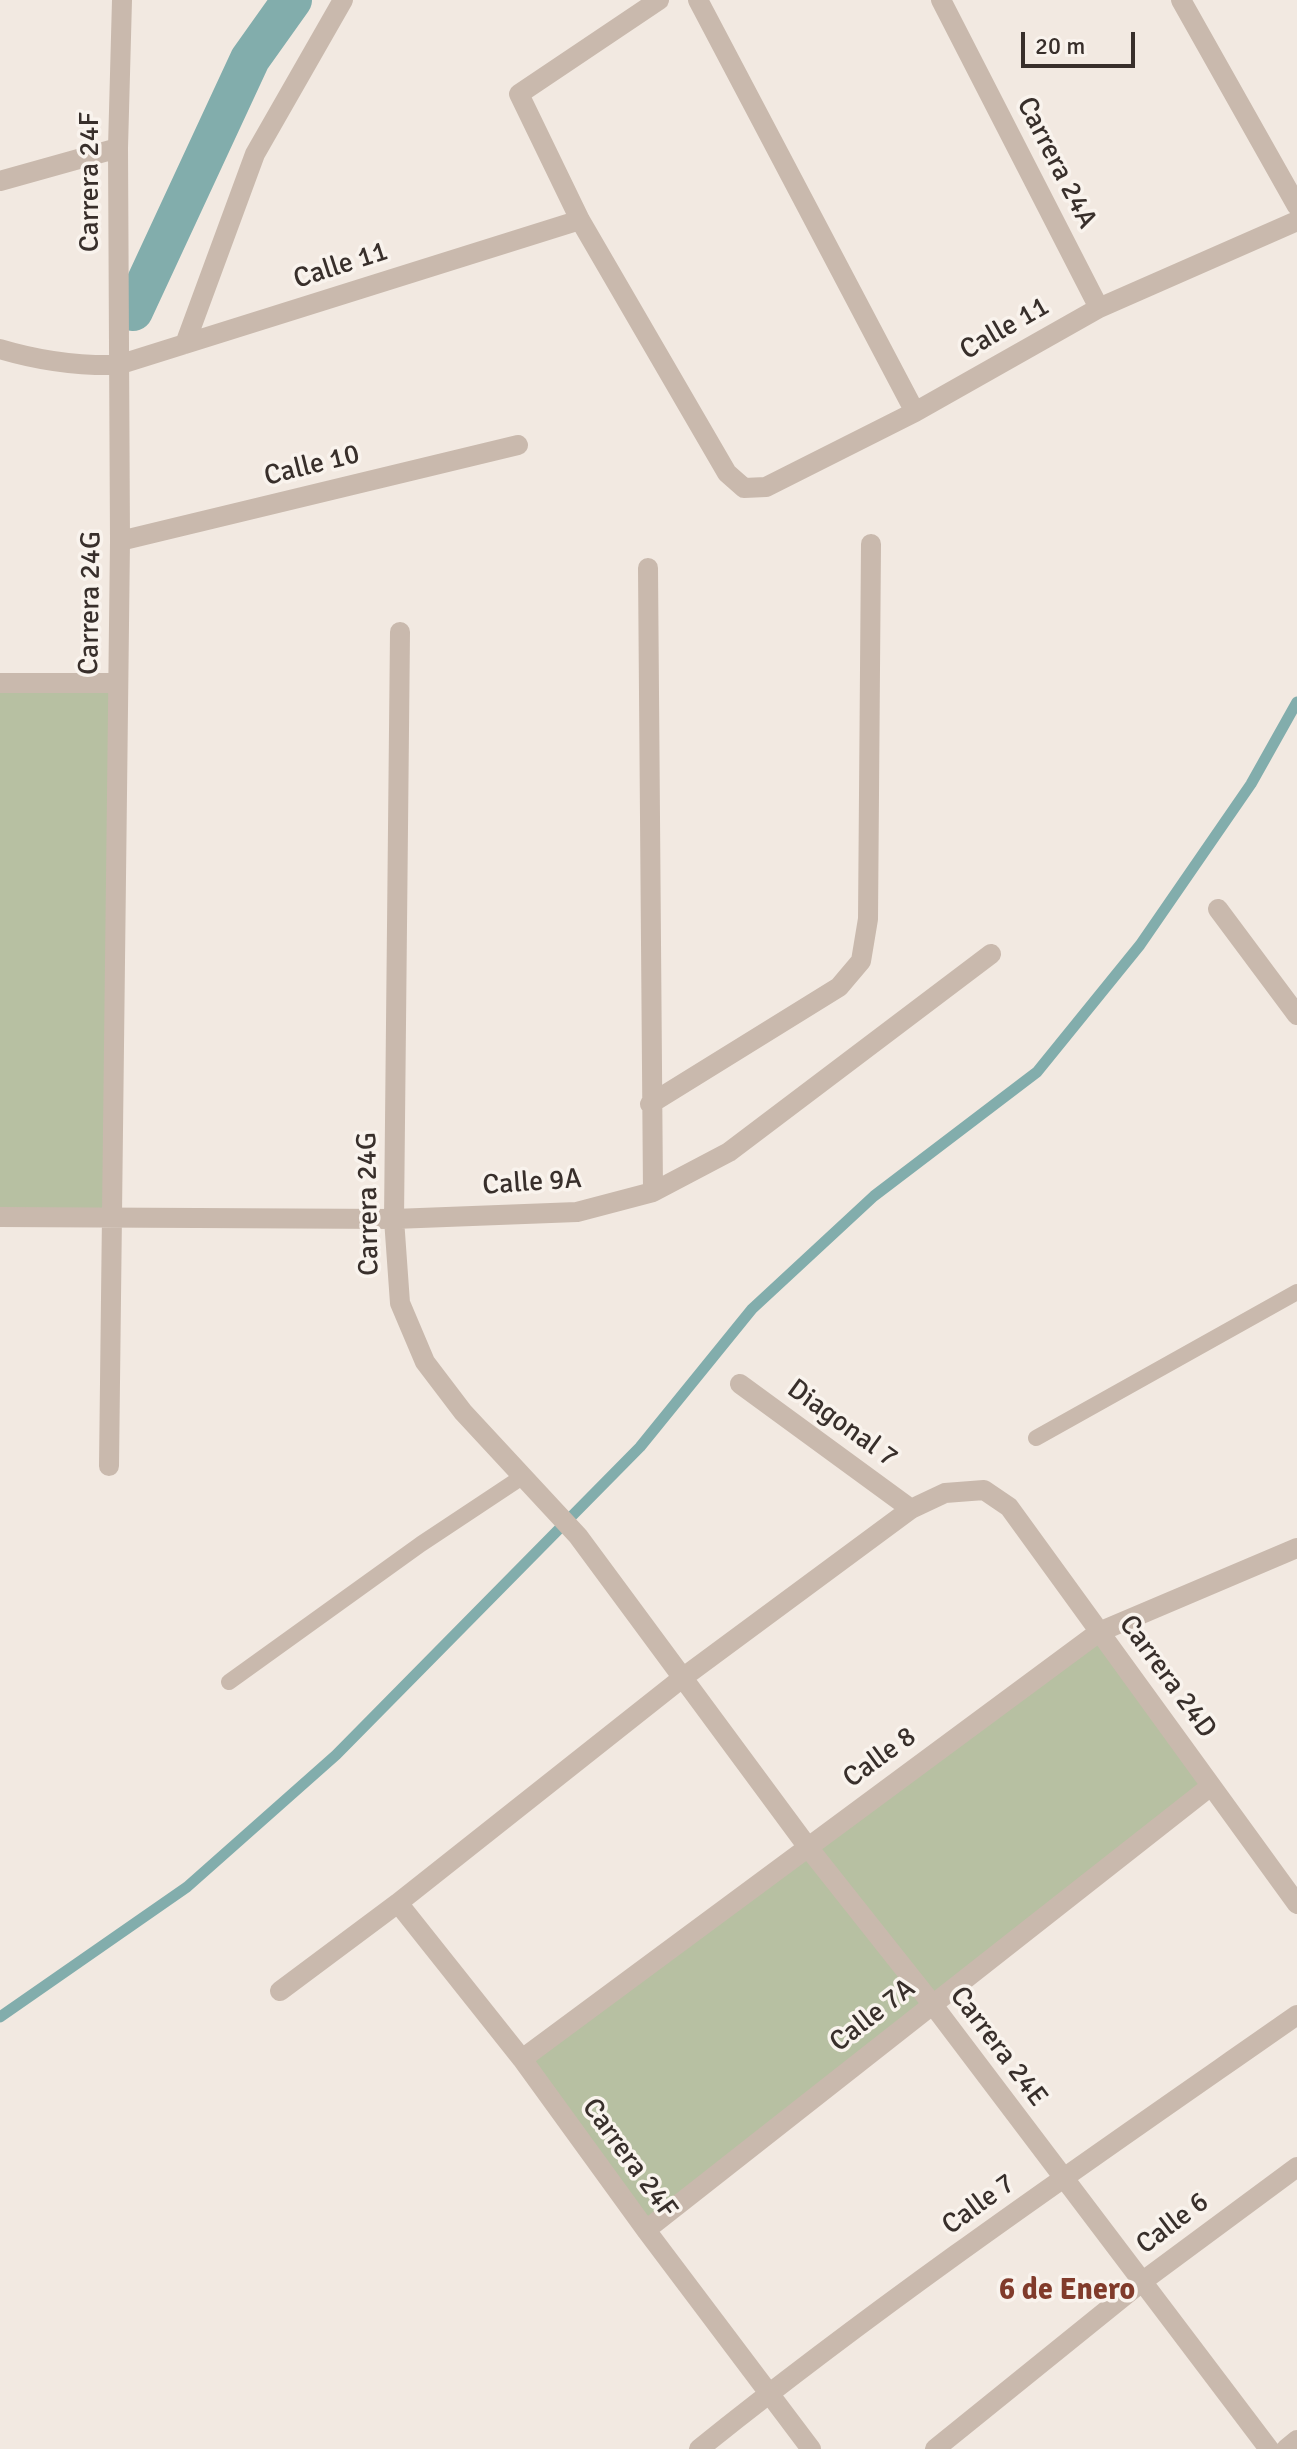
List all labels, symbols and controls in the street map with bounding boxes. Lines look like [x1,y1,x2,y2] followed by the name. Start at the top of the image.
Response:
[1025,16,1139,66] scale bar
[1035,31,1085,61] text: 20 m
[1009,92,1103,234] street label: Carrera 24A
[74,112,108,252] street label: Carrera 24F
[290,235,392,297] street label: Calle 11
[955,290,1055,368] street label: Calle 11
[261,438,363,494] street label: Calle 10
[73,531,109,675] street label: Carrera 24G
[351,1132,387,1276] street label: Carrera 24G
[481,1163,583,1203] street label: Calle 9A
[780,1373,904,1475] street label: Diagonal 7
[1111,1609,1223,1745] street label: Carrera 24D
[837,1720,923,1796] street label: Calle 8
[824,1972,922,2060] street label: Calle 7A
[942,1980,1054,2114] street label: Carrera 24E
[574,2092,684,2226] street label: Carrera 24F
[936,2167,1022,2243] street label: Calle 7
[1130,2186,1216,2262] street label: Calle 6
[999,2273,1135,2309] district label: 6 de Enero

